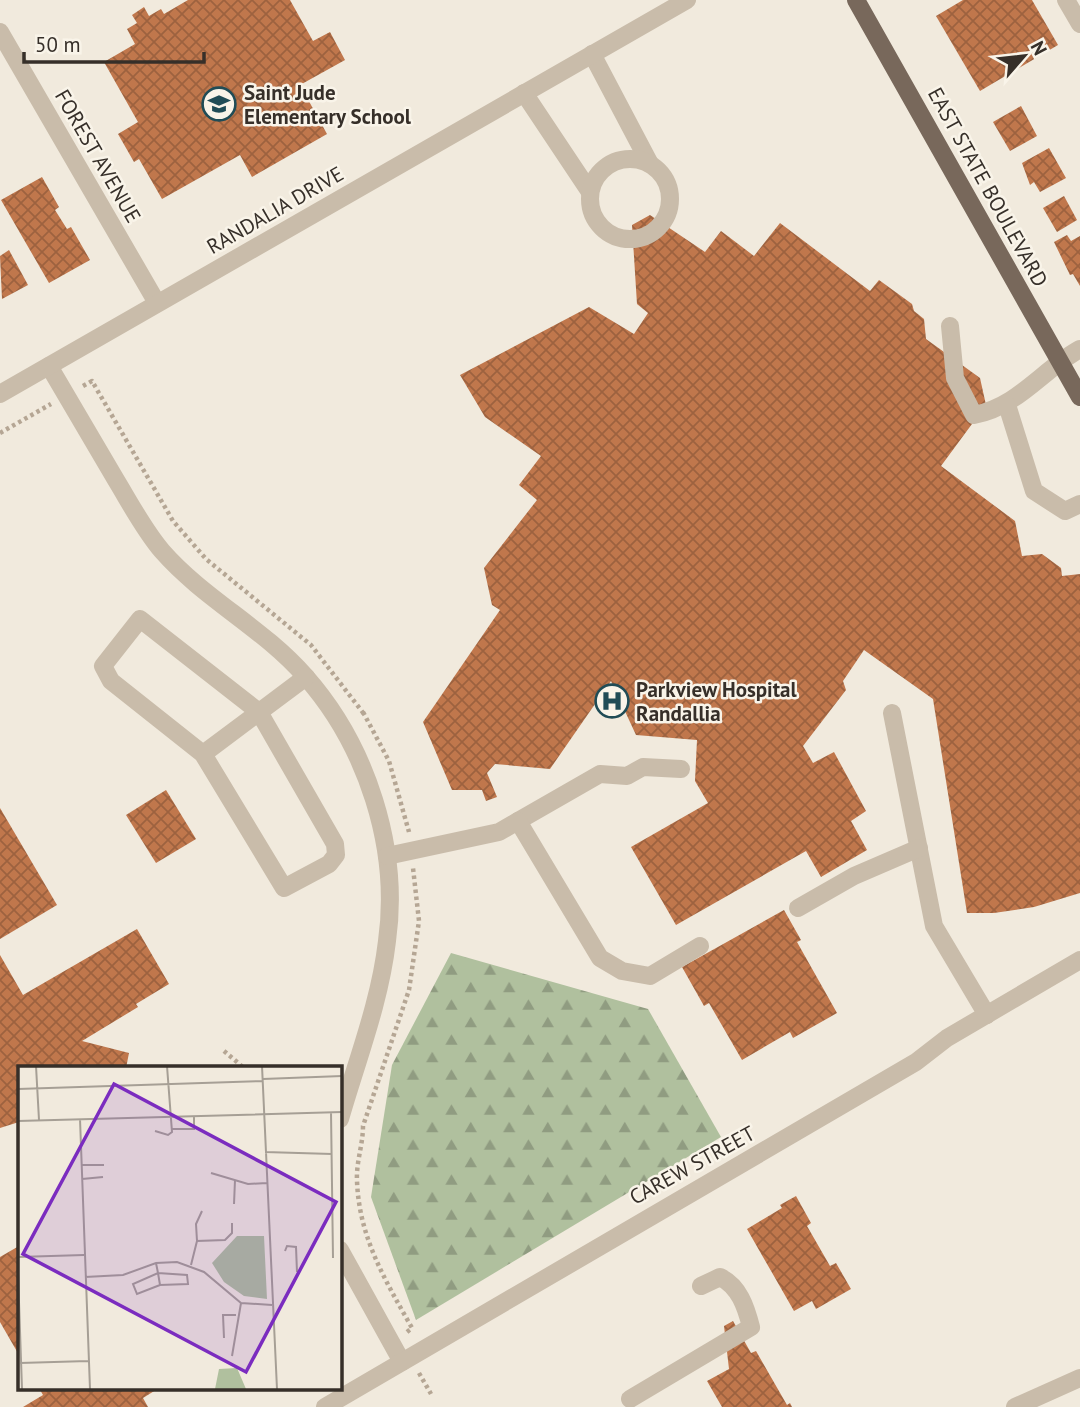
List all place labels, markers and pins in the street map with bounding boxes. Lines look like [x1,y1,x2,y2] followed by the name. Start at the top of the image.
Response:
[244,79,412,130] place label: Saint Jude Elementary School
[200,85,238,123] school or university icon: Saint Jude Elementary School
[636,676,798,727] place label: Parkview Hospital Randallia
[593,682,631,720] hospital icon: Parkview Hospital Randallia

